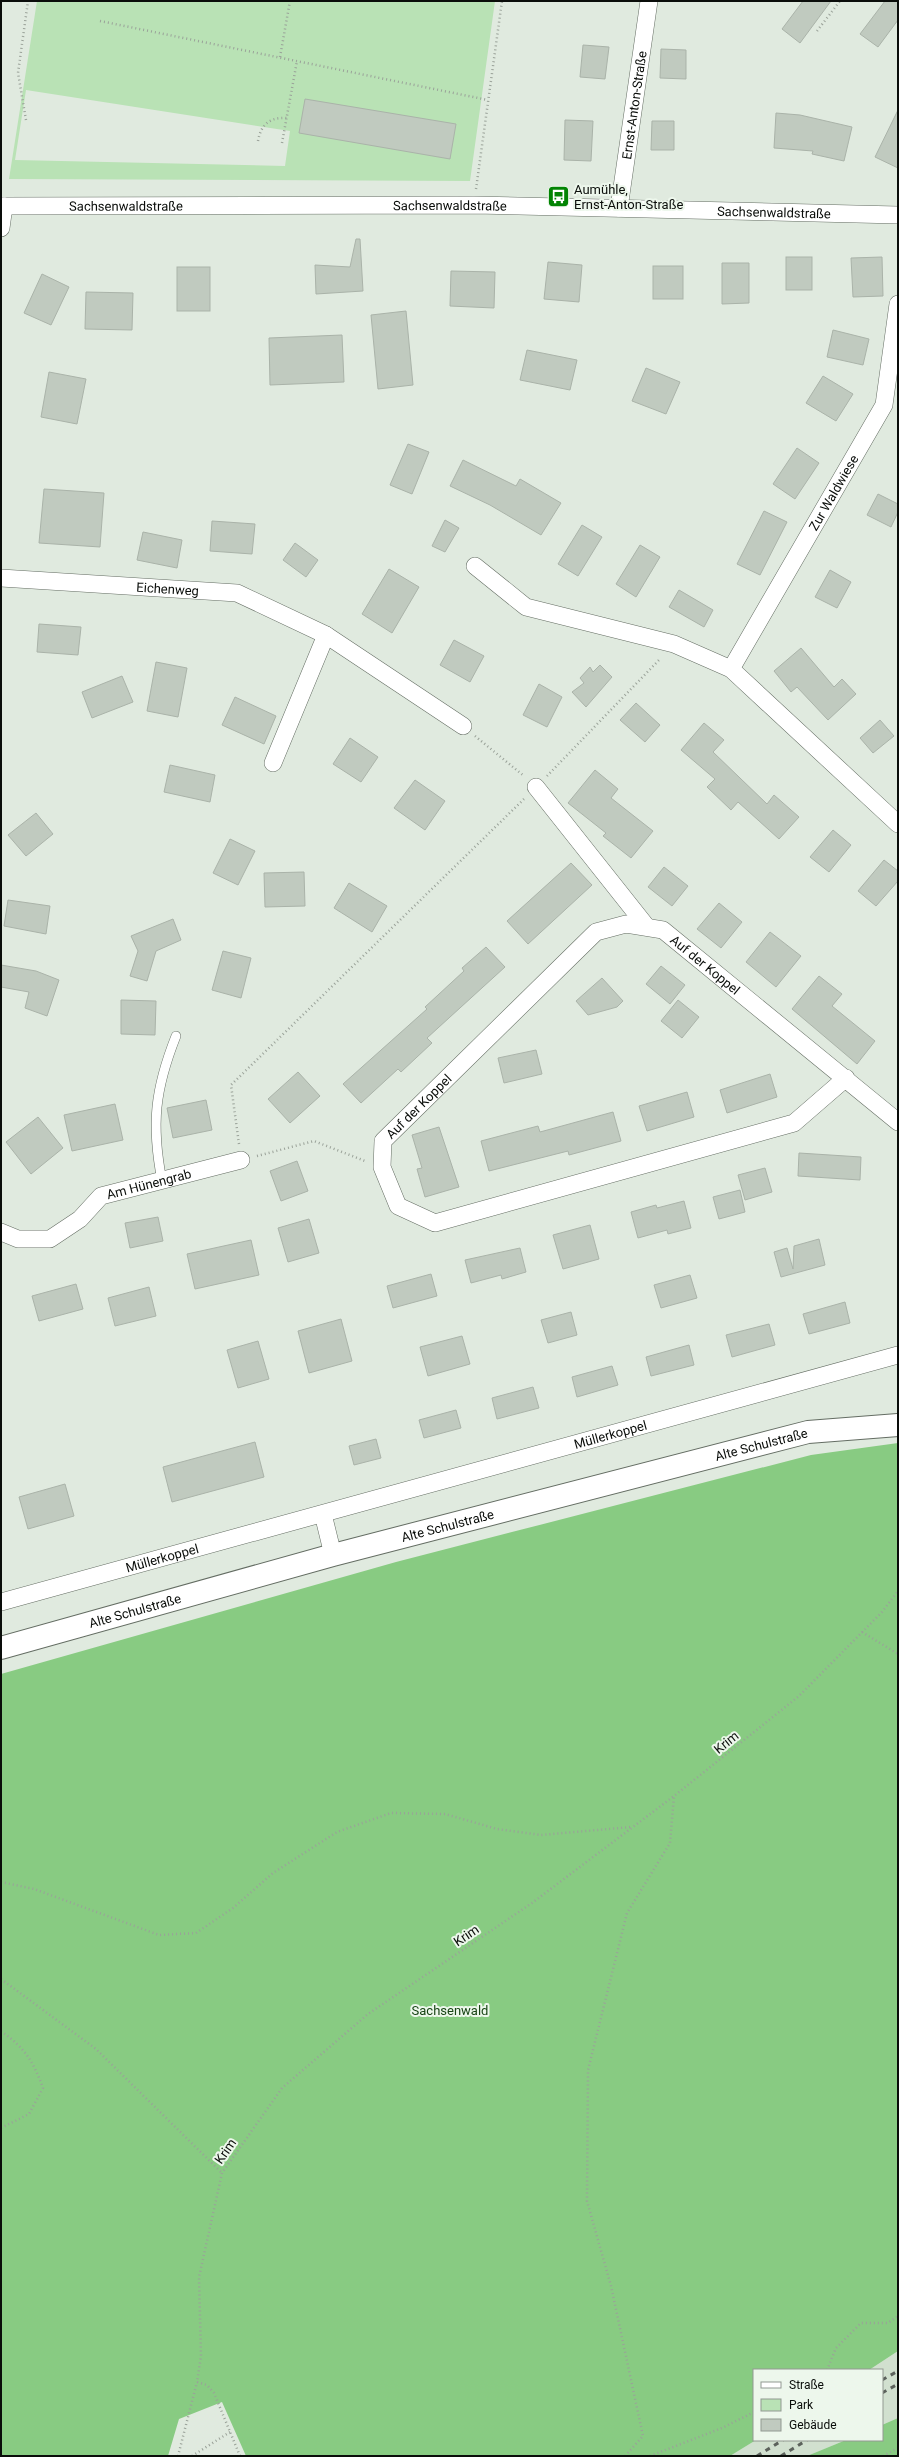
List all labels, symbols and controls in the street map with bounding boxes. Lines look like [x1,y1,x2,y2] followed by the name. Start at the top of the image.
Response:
[619,50,650,160] street label: Ernst-Anton-Straße
[574,182,683,212] place label: Aumühle, Ernst-Anton-Straße
[545,183,571,209] bus stop icon: Aumühle, Ernst-Anton-Straße
[393,198,507,214] street label: Sachsenwaldstraße
[69,199,183,214] street label: Sachsenwaldstraße
[717,204,831,221] street label: Sachsenwaldstraße
[806,452,862,533] street label: Zur Waldwiese
[136,580,199,599] street label: Eichenweg
[667,932,743,998] street label: Auf der Koppel
[383,1071,455,1142] street label: Auf der Koppel
[105,1166,193,1202] street label: Am Hünengrab
[572,1418,649,1452] street label: Müllerkoppel
[713,1425,809,1464] street label: Alte Schulstraße
[400,1507,496,1545] street label: Alte Schulstraße
[124,1541,200,1575] street label: Müllerkoppel
[87,1591,183,1631] street label: Alte Schulstraße
[711,1728,742,1757] street label: Krim
[451,1922,482,1949] street label: Krim
[412,2003,488,2018] park label: Sachsenwald
[211,2136,239,2167] street label: Krim
[753,2369,883,2441] legend
[789,2378,824,2392] text: Straße
[789,2398,814,2412] text: Park
[789,2418,837,2432] text: Gebäude

